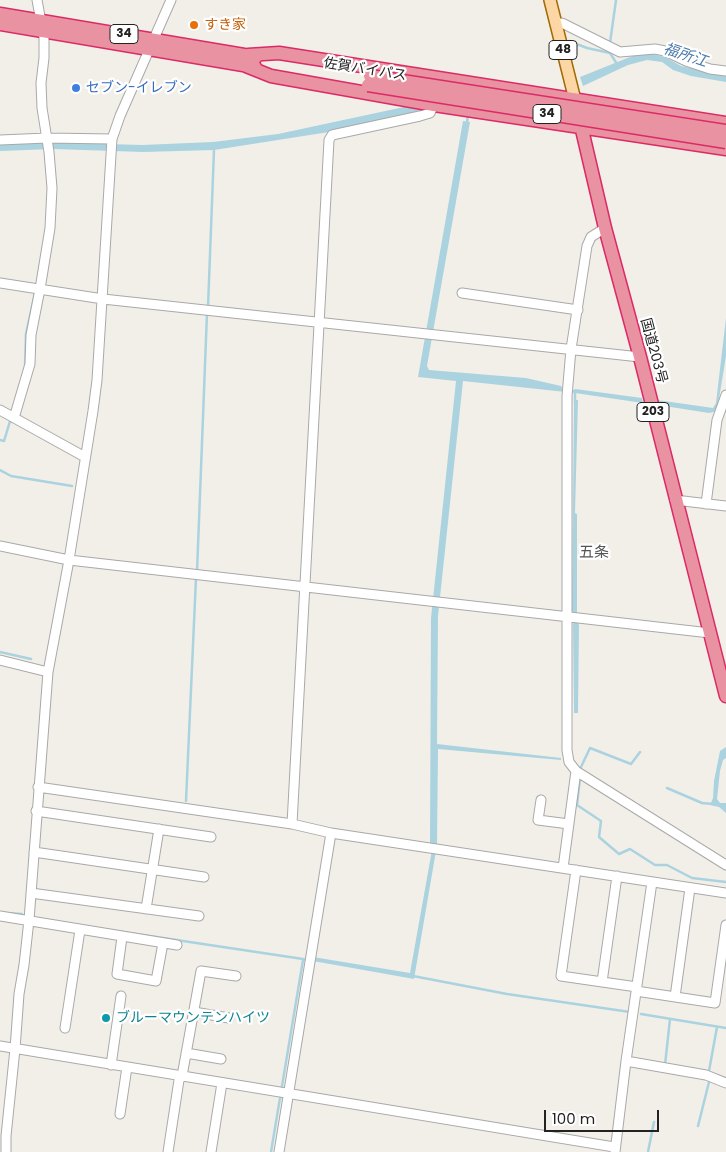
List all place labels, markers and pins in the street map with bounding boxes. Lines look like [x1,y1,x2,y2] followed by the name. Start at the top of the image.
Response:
[204,17,246,33] place label: すき家
[188,19,200,31] marker: すき家
[86,80,192,96] place label: セブン-イレブン
[70,82,82,94] marker: セブン-イレブン
[116,1010,270,1026] place label: ブルーマウンテンハイツ
[100,1012,112,1024] marker: ブルーマウンテンハイツ

